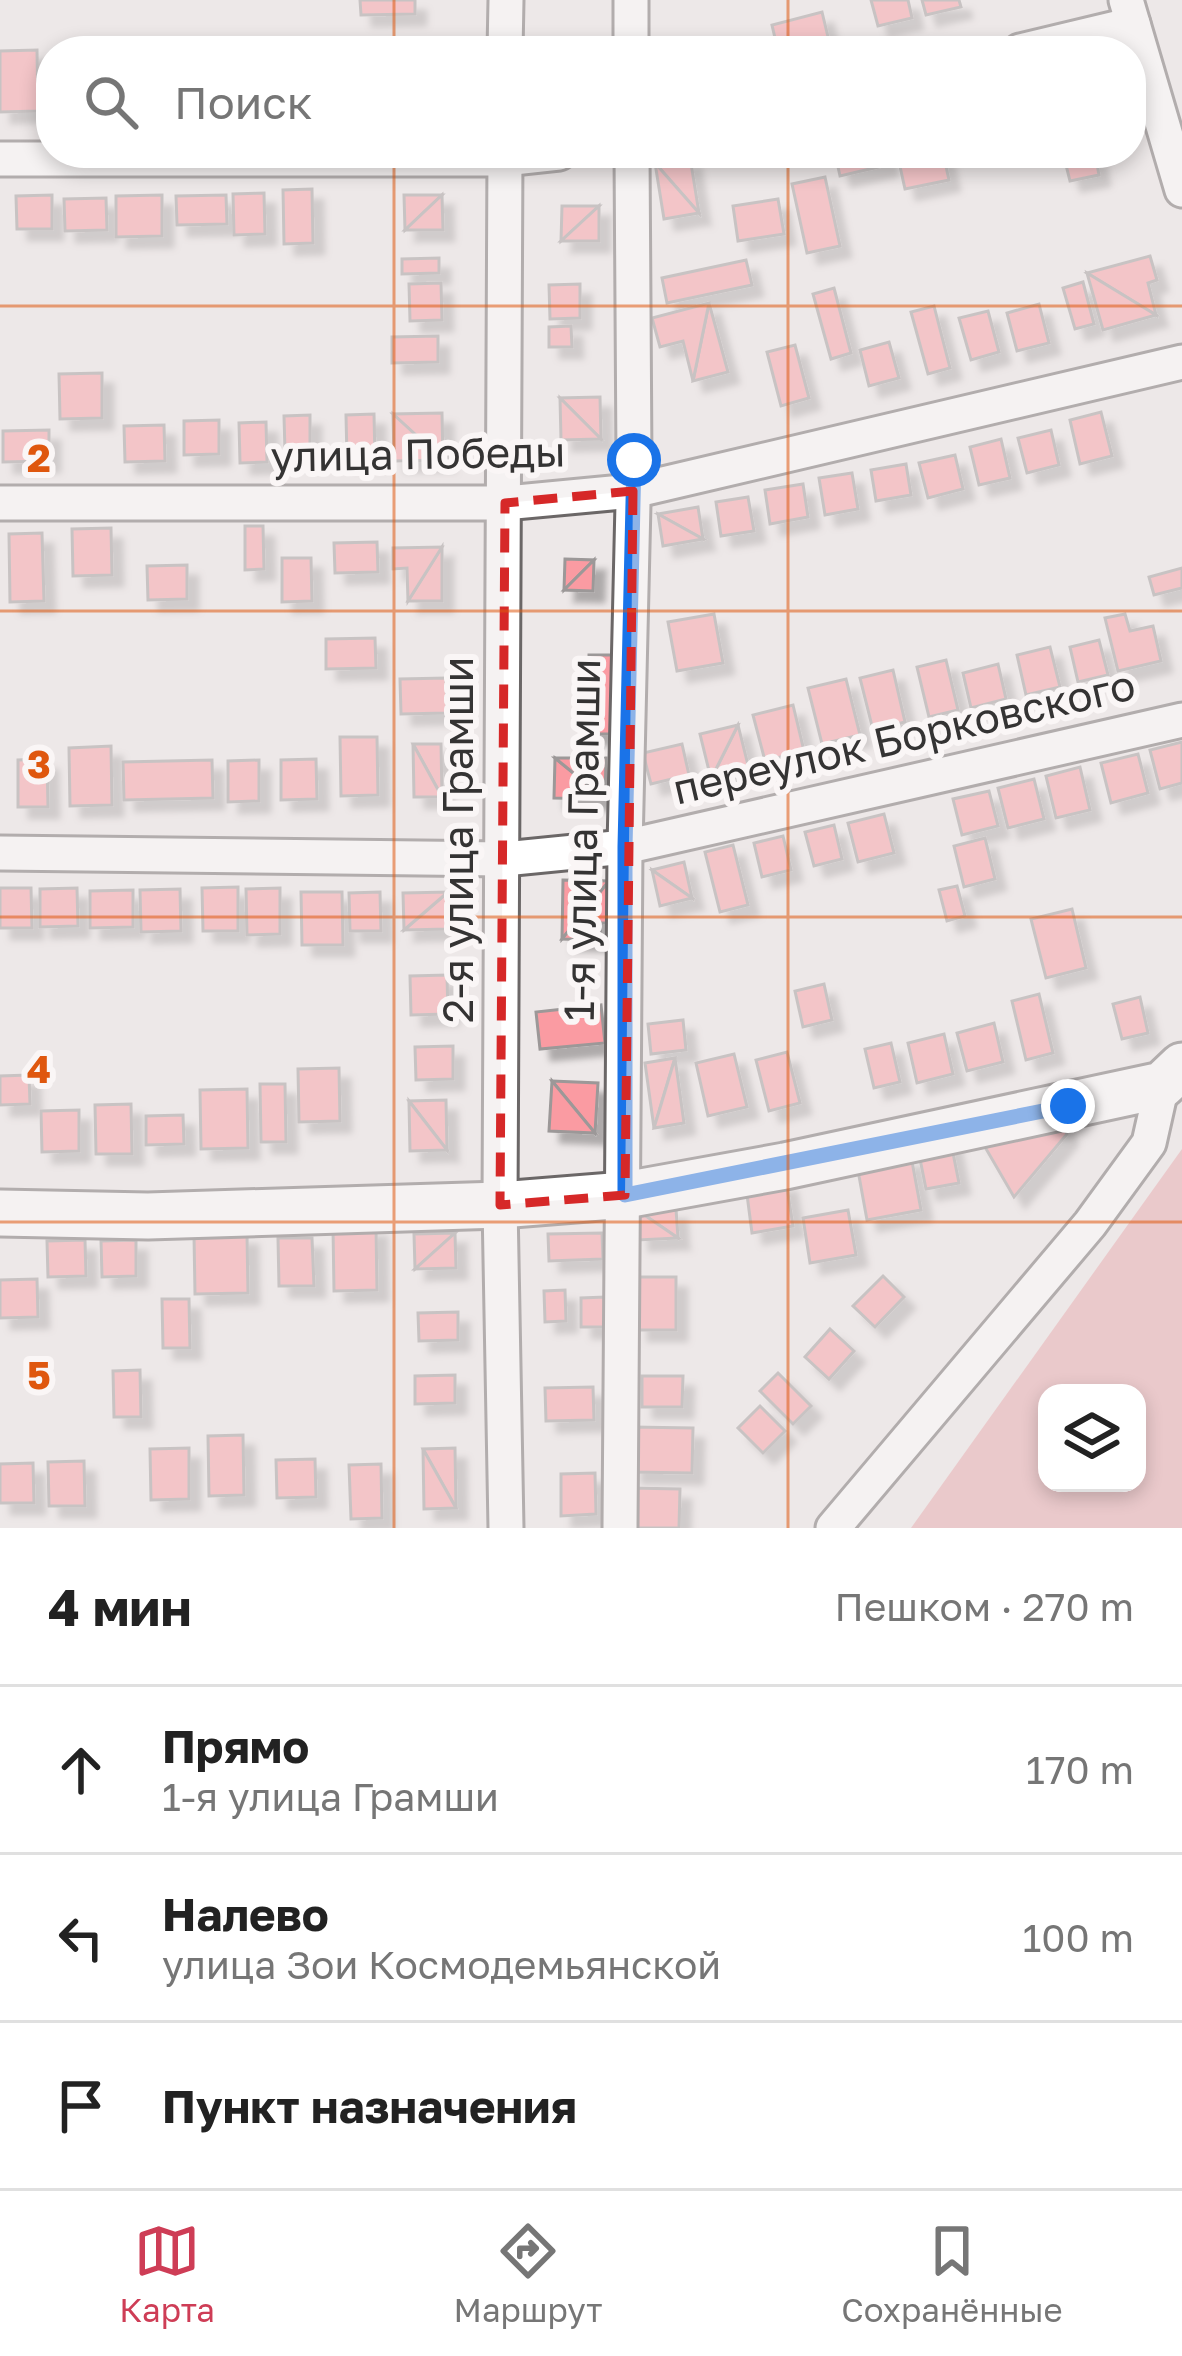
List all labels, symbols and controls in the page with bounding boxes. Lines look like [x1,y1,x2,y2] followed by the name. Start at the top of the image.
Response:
[36,36,1146,168] search box
[78,69,144,135] icon: search
[174,75,313,129] text: Поиск
[270,425,566,481] street label: улица Победы
[607,433,661,487] route start
[27,434,51,481] text: 2
[432,657,482,1023] street label: 2-я улица Грамши
[553,658,609,1022] street label: 1-я улица Грамши
[668,658,1140,814] street label: переулок Борковского
[27,740,51,787] text: 3
[27,1045,51,1092] text: 4
[1041,1079,1095,1133] route end
[27,1351,51,1398] text: 5
[1038,1384,1146,1492] map controls
[1038,1384,1146,1492] button: layers
[48,1576,192,1637] text: 4 мин
[834,1583,1134,1630] text: Пешком · 270 m
[162,1719,309,1773] text: Прямо
[48,1737,114,1803] icon: ahead
[1026,1746,1134,1793] text: 170 m
[162,1773,499,1820] text: 1-я улица Грамши
[162,1887,329,1941] text: Налево
[48,1905,114,1971] icon: left
[1022,1914,1134,1961] text: 100 m
[162,1941,721,1988] text: улица Зои Космодемьянской
[48,2073,114,2139] icon: arrive
[162,2079,577,2133] text: Пункт назначения
[119,2218,215,2329] tab: Карта
[454,2218,603,2329] tab: Маршрут
[841,2218,1063,2329] tab: Сохранённые

